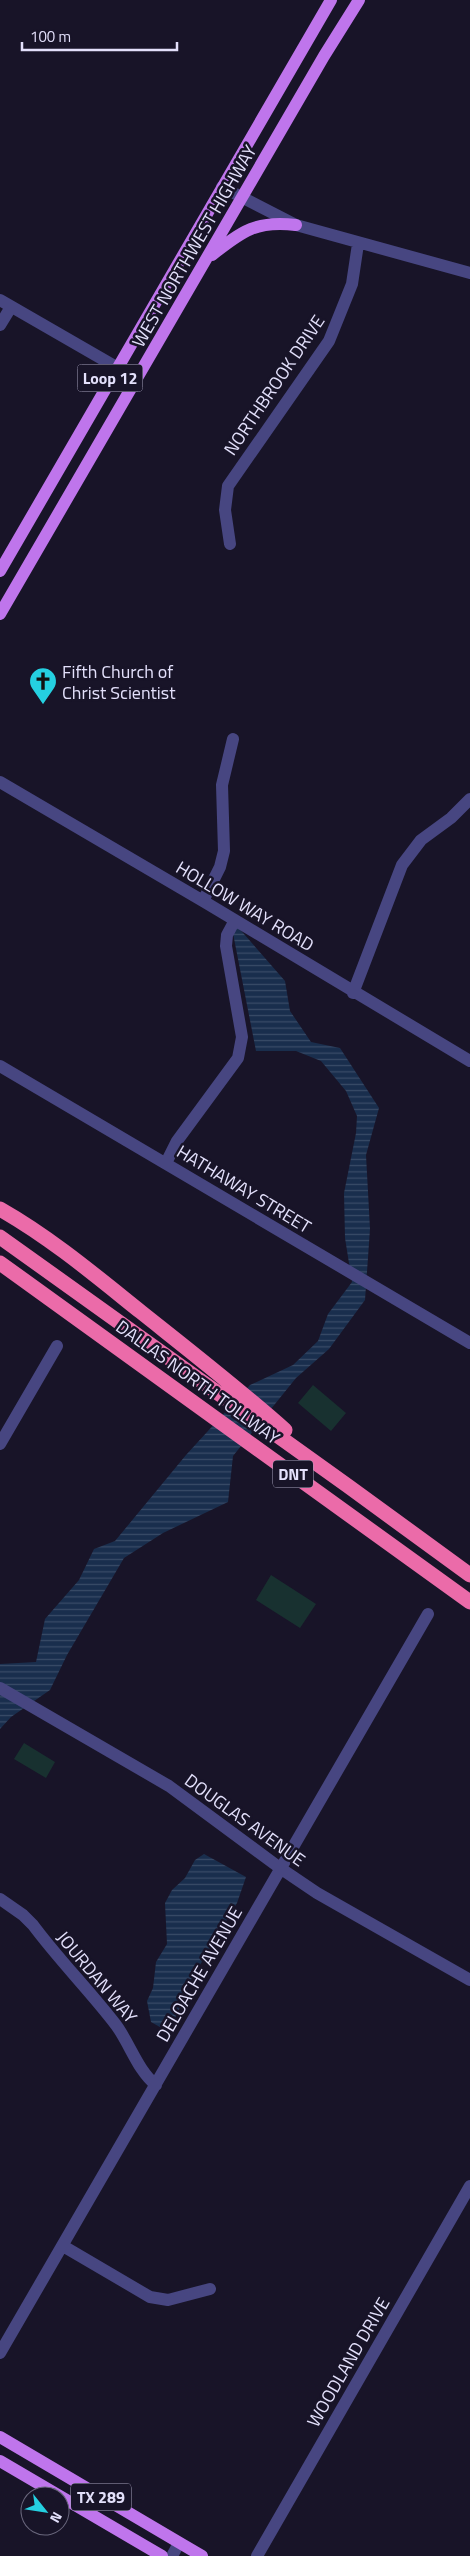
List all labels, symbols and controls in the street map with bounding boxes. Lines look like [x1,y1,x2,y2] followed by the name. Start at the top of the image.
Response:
[22,20,178,52] scale bar
[30,25,71,48] text: 100 m
[125,140,263,352] street label: WEST NORTHWEST HIGHWAY
[217,309,331,461] street label: NORTHBROOK DRIVE
[78,364,142,392] road number: Loop 12
[62,658,176,706] place label: Fifth Church of Christ Scientist
[28,666,58,705] church icon: Fifth Church of Christ Scientist
[171,854,319,958] street label: HOLLOW WAY ROAD
[172,1138,317,1240] street label: HATHAWAY STREET
[110,1313,286,1451] street label: DALLAS NORTH TOLLWAY
[273,1460,313,1488] road number: DNT
[179,1767,311,1873] street label: DOUGLAS AVENUE
[149,1901,249,2047] street label: DELOACHE AVENUE
[50,1925,144,2029] street label: JOURDAN WAY
[300,2292,396,2432] street label: WOODLAND DRIVE
[71,2484,131,2510] road number: TX 289
[20,2486,70,2536] north arrow
[45,2508,68,2527] text: N

